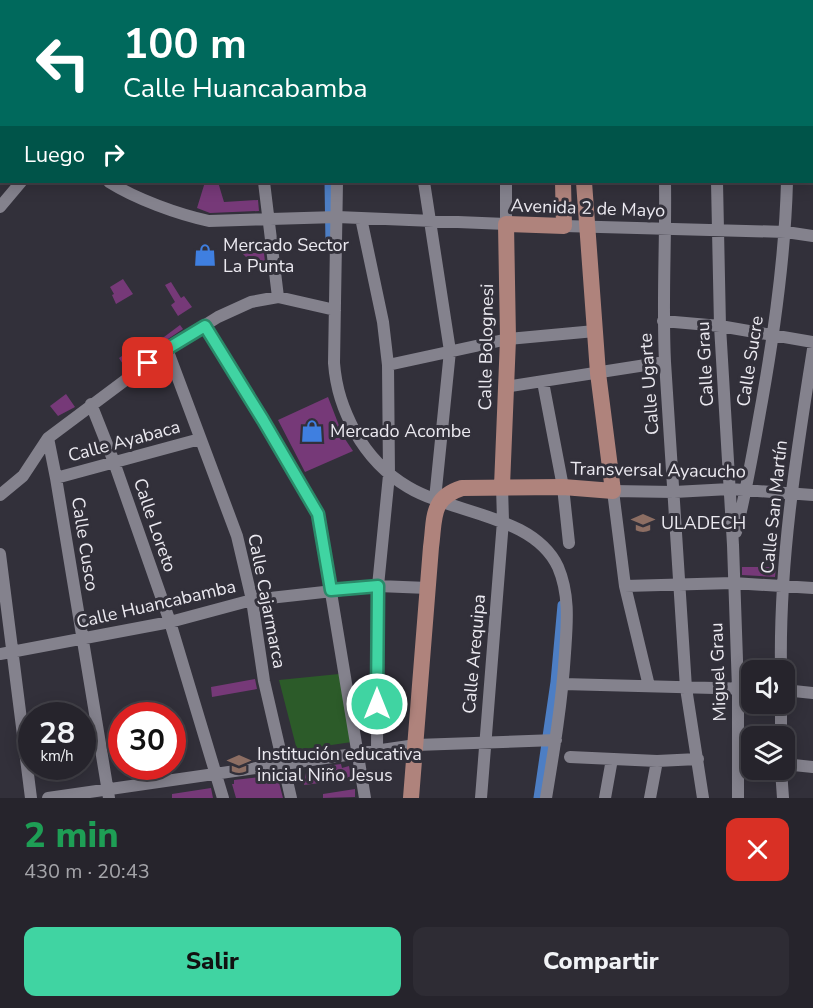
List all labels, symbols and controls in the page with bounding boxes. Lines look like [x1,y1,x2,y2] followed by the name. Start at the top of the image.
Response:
[123,16,247,73] text: 100 m
[24,24,102,102] icon: left
[123,70,367,107] text: Calle Huancabamba
[97,138,130,171] icon: right
[24,140,85,170] text: Luego
[510,193,666,223] street label: Avenida 2 de Mayo
[223,233,349,278] place label: Mercado Sector La Punta
[192,242,218,268] shop icon: Mercado Sector La Punta
[473,283,499,411] street label: Calle Bolognesi
[731,314,769,408] street label: Calle Sucre
[691,321,719,407] street label: Calle Grau
[633,332,665,436] street label: Calle Ugarte
[122,337,173,388] pin
[131,346,164,379] icon: arrive
[65,414,183,468] street label: Calle Ayabaca
[299,418,325,444] shop icon: Mercado Acombe
[330,419,471,443] place label: Mercado Acombe
[755,439,793,575] street label: Calle San Martín
[570,456,746,484] street label: Transversal Ayacucho
[128,475,182,575] street label: Calle Loreto
[66,495,104,593] street label: Calle Cusco
[630,510,656,536] school or university icon: ULADECH
[661,511,746,535] place label: ULADECH
[242,532,292,670] street label: Calle Cajarmarca
[74,574,238,634] street label: Calle Huancabamba
[457,593,491,715] street label: Calle Arequipa
[704,622,732,722] street label: Miguel Grau
[741,660,795,780] map controls
[741,660,795,714] button: sound
[345,672,409,736] position arrow
[108,702,186,780] speed limit sign: 30
[39,713,75,754] text: 28
[741,726,795,780] button: layers
[257,742,422,787] place label: Institución educativa inicial Niño Jesus
[40,746,74,766] text: km/h
[226,751,252,777] school or university icon: Institución educativa inicial Niño Jesus
[24,811,119,860] text: 2 min
[726,818,789,881] button: close
[24,858,150,885] text: 430 m · 20:43
[24,927,401,996] button: Salir
[413,927,789,996] button: Compartir

